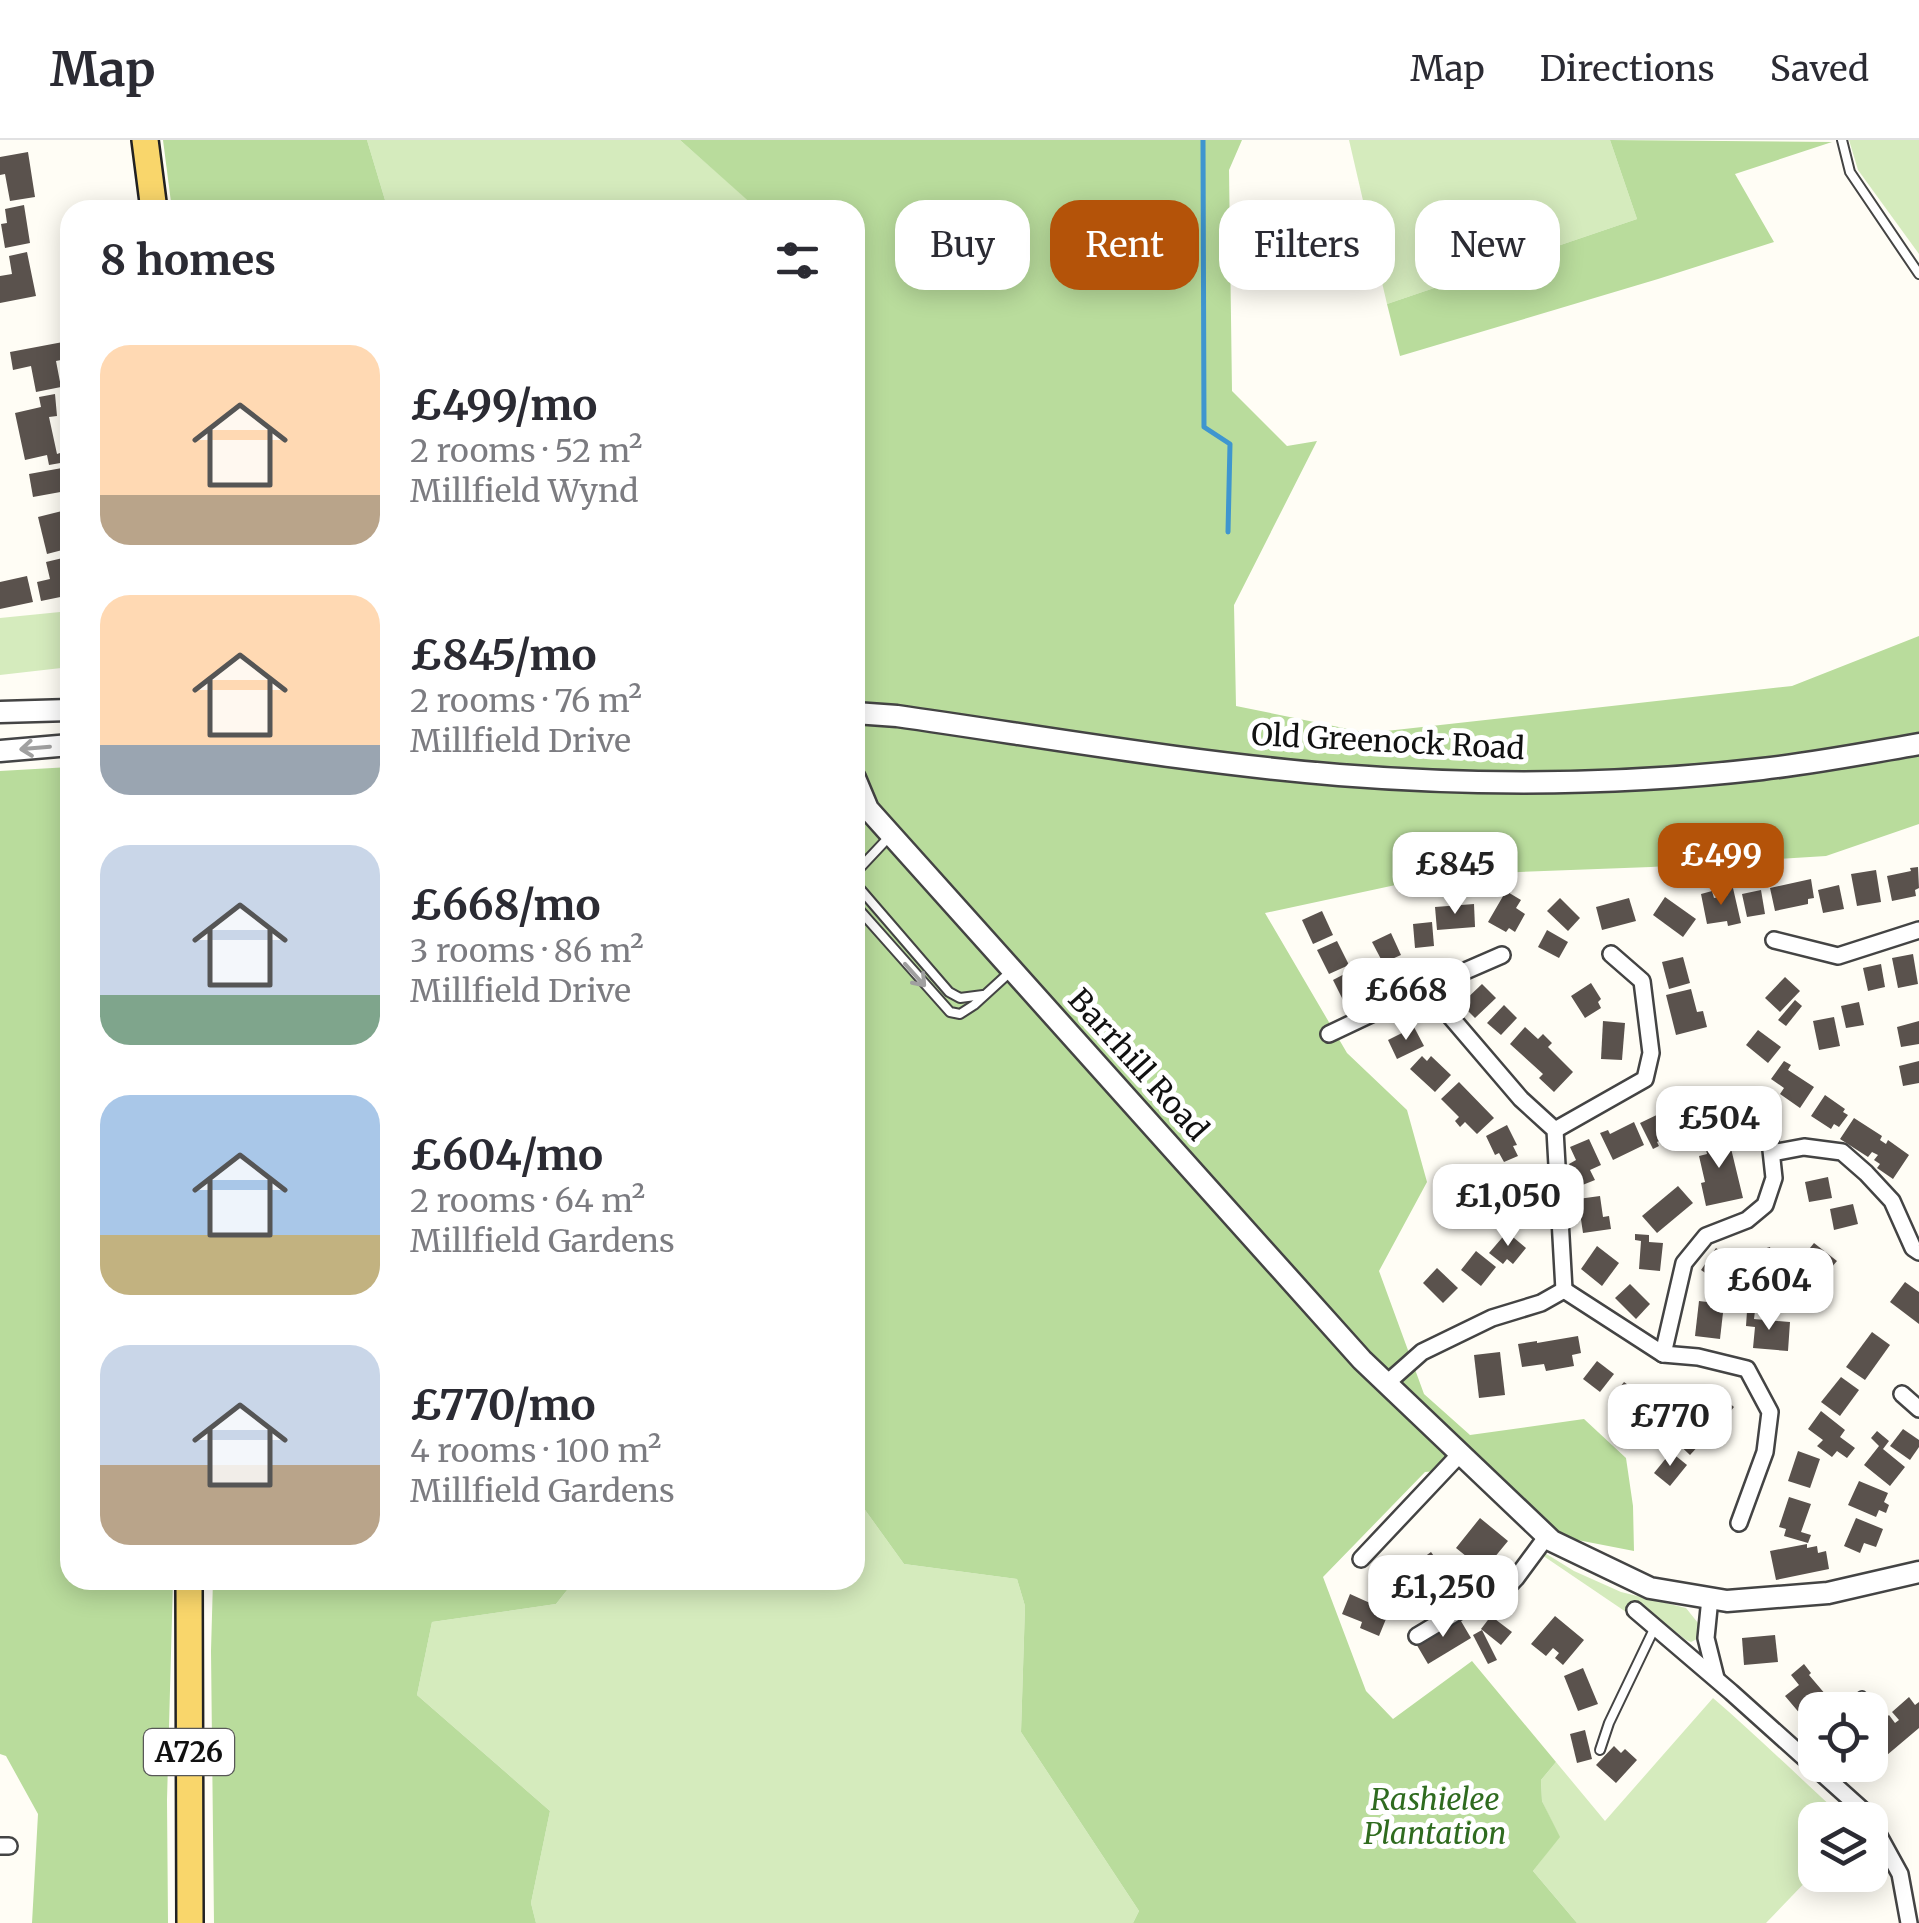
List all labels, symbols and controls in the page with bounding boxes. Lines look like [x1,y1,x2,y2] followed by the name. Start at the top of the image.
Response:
[50,39,155,99] text: Map
[1410,47,1485,91] text: Map
[1540,47,1715,91] text: Directions
[1770,47,1869,91] text: Saved
[895,200,1030,290] chip: Buy
[1050,200,1199,290] chip: Rent
[1219,200,1395,290] chip: Filters
[1415,200,1560,290] chip: New
[770,233,825,288] icon: filters
[100,234,276,286] text: 8 homes
[410,379,597,431] text: £499/mo
[180,385,300,505] icon: home
[410,431,642,471] text: 2 rooms · 52 m²
[410,471,639,511] text: Millfield Wynd
[410,629,596,681] text: £845/mo
[180,635,300,755] icon: home
[410,681,642,721] text: 2 rooms · 76 m²
[1250,715,1526,767] street label: Old Greenock Road
[410,721,631,761] text: Millfield Drive
[19,739,52,758] one-way arrow
[1662,823,1780,908] pin: £499
[1396,832,1514,917] pin: £845
[1680,835,1762,875] text: £499
[1415,844,1495,884] text: £845
[410,879,601,931] text: £668/mo
[180,885,300,1005] icon: home
[410,931,644,971] text: 3 rooms · 86 m²
[1347,958,1465,1043] pin: £668
[903,962,926,987] one-way arrow
[1364,970,1448,1010] text: £668
[410,971,631,1011] text: Millfield Drive
[1061,981,1217,1148] street label: Barrhill Road
[1660,1086,1778,1171] pin: £504
[1678,1098,1760,1138] text: £504
[410,1129,603,1181] text: £604/mo
[180,1135,300,1255] icon: home
[1427,1164,1589,1249] pin: £1,050
[1455,1176,1561,1216] text: £1,050
[410,1181,645,1221] text: 2 rooms · 64 m²
[410,1221,675,1261] text: Millfield Gardens
[1710,1248,1828,1333] pin: £604
[1726,1260,1812,1300] text: £604
[410,1379,596,1431] text: £770/mo
[1611,1384,1729,1469] pin: £770
[180,1385,300,1505] icon: home
[1630,1396,1710,1436] text: £770
[410,1431,661,1471] text: 4 rooms · 100 m²
[410,1471,675,1511] text: Millfield Gardens
[1362,1555,1524,1640] pin: £1,250
[1390,1567,1496,1607] text: £1,250
[1798,1692,1888,1892] map controls
[1798,1692,1888,1782] button: locate
[144,1729,234,1775] road number: A726
[1364,1780,1506,1852] park label: Rashielee Plantation
[1798,1802,1888,1892] button: layers

